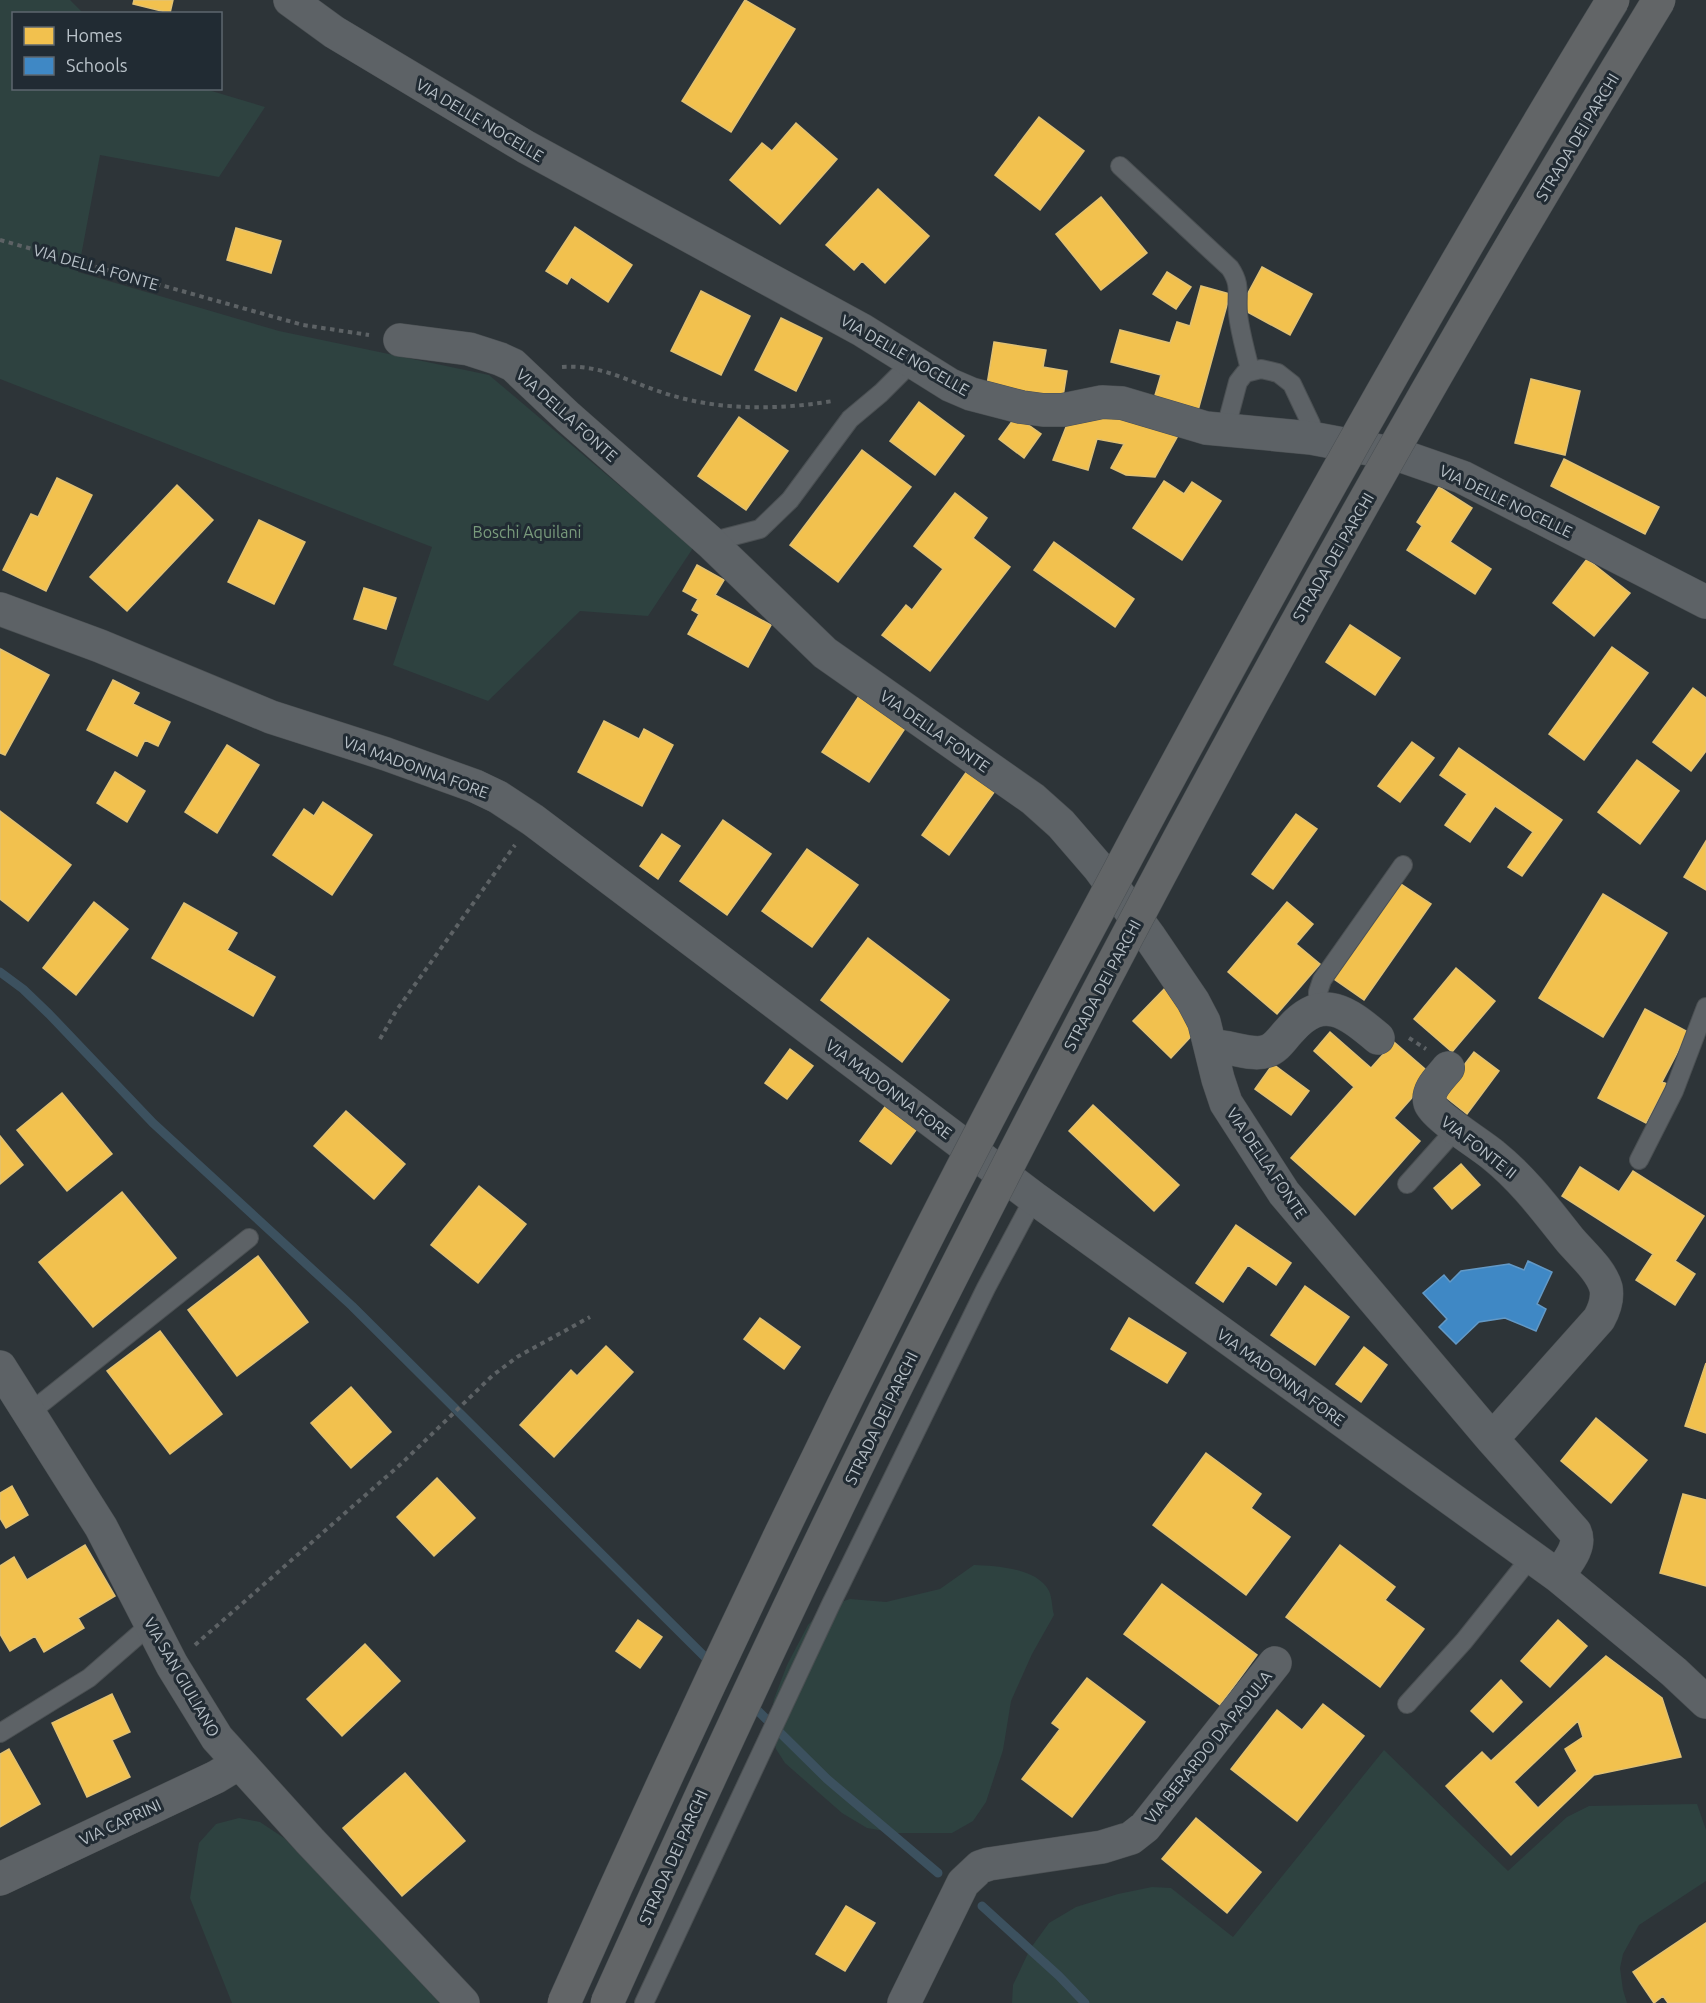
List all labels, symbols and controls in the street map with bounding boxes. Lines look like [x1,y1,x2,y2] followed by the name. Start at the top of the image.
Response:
[12,12,222,90] legend
[66,25,123,45] text: Homes
[66,55,128,75] text: Schools
[1532,70,1622,204] street label: STRADA DEI PARCHI
[413,75,547,165] street label: VIA DELLE NOCELLE
[31,240,161,294] street label: VIA DELLA FONTE
[838,311,972,399] street label: VIA DELLE NOCELLE
[513,365,621,465] street label: VIA DELLA FONTE
[1437,461,1575,541] street label: VIA DELLE NOCELLE
[1289,489,1377,625] street label: STRADA DEI PARCHI
[473,523,581,541] park label: Boschi Aquilani
[877,686,993,776] street label: VIA DELLA FONTE
[341,732,491,802] street label: VIA MADONNA FORE
[1060,917,1144,1053] street label: STRADA DEI PARCHI
[822,1036,956,1142] street label: VIA MADONNA FORE
[1223,1104,1311,1222] street label: VIA DELLA FONTE
[1438,1112,1520,1182] street label: VIA FONTE II
[1214,1325,1348,1429] street label: VIA MADONNA FORE
[841,1349,921,1487] street label: STRADA DEI PARCHI
[141,1614,223,1740] street label: VIA SAN GIULIANO
[1141,1667,1276,1827] street label: VIA BERARDO DA PADULA
[635,1787,711,1927] street label: STRADA DEI PARCHI
[76,1795,164,1849] street label: VIA CAPRINI

